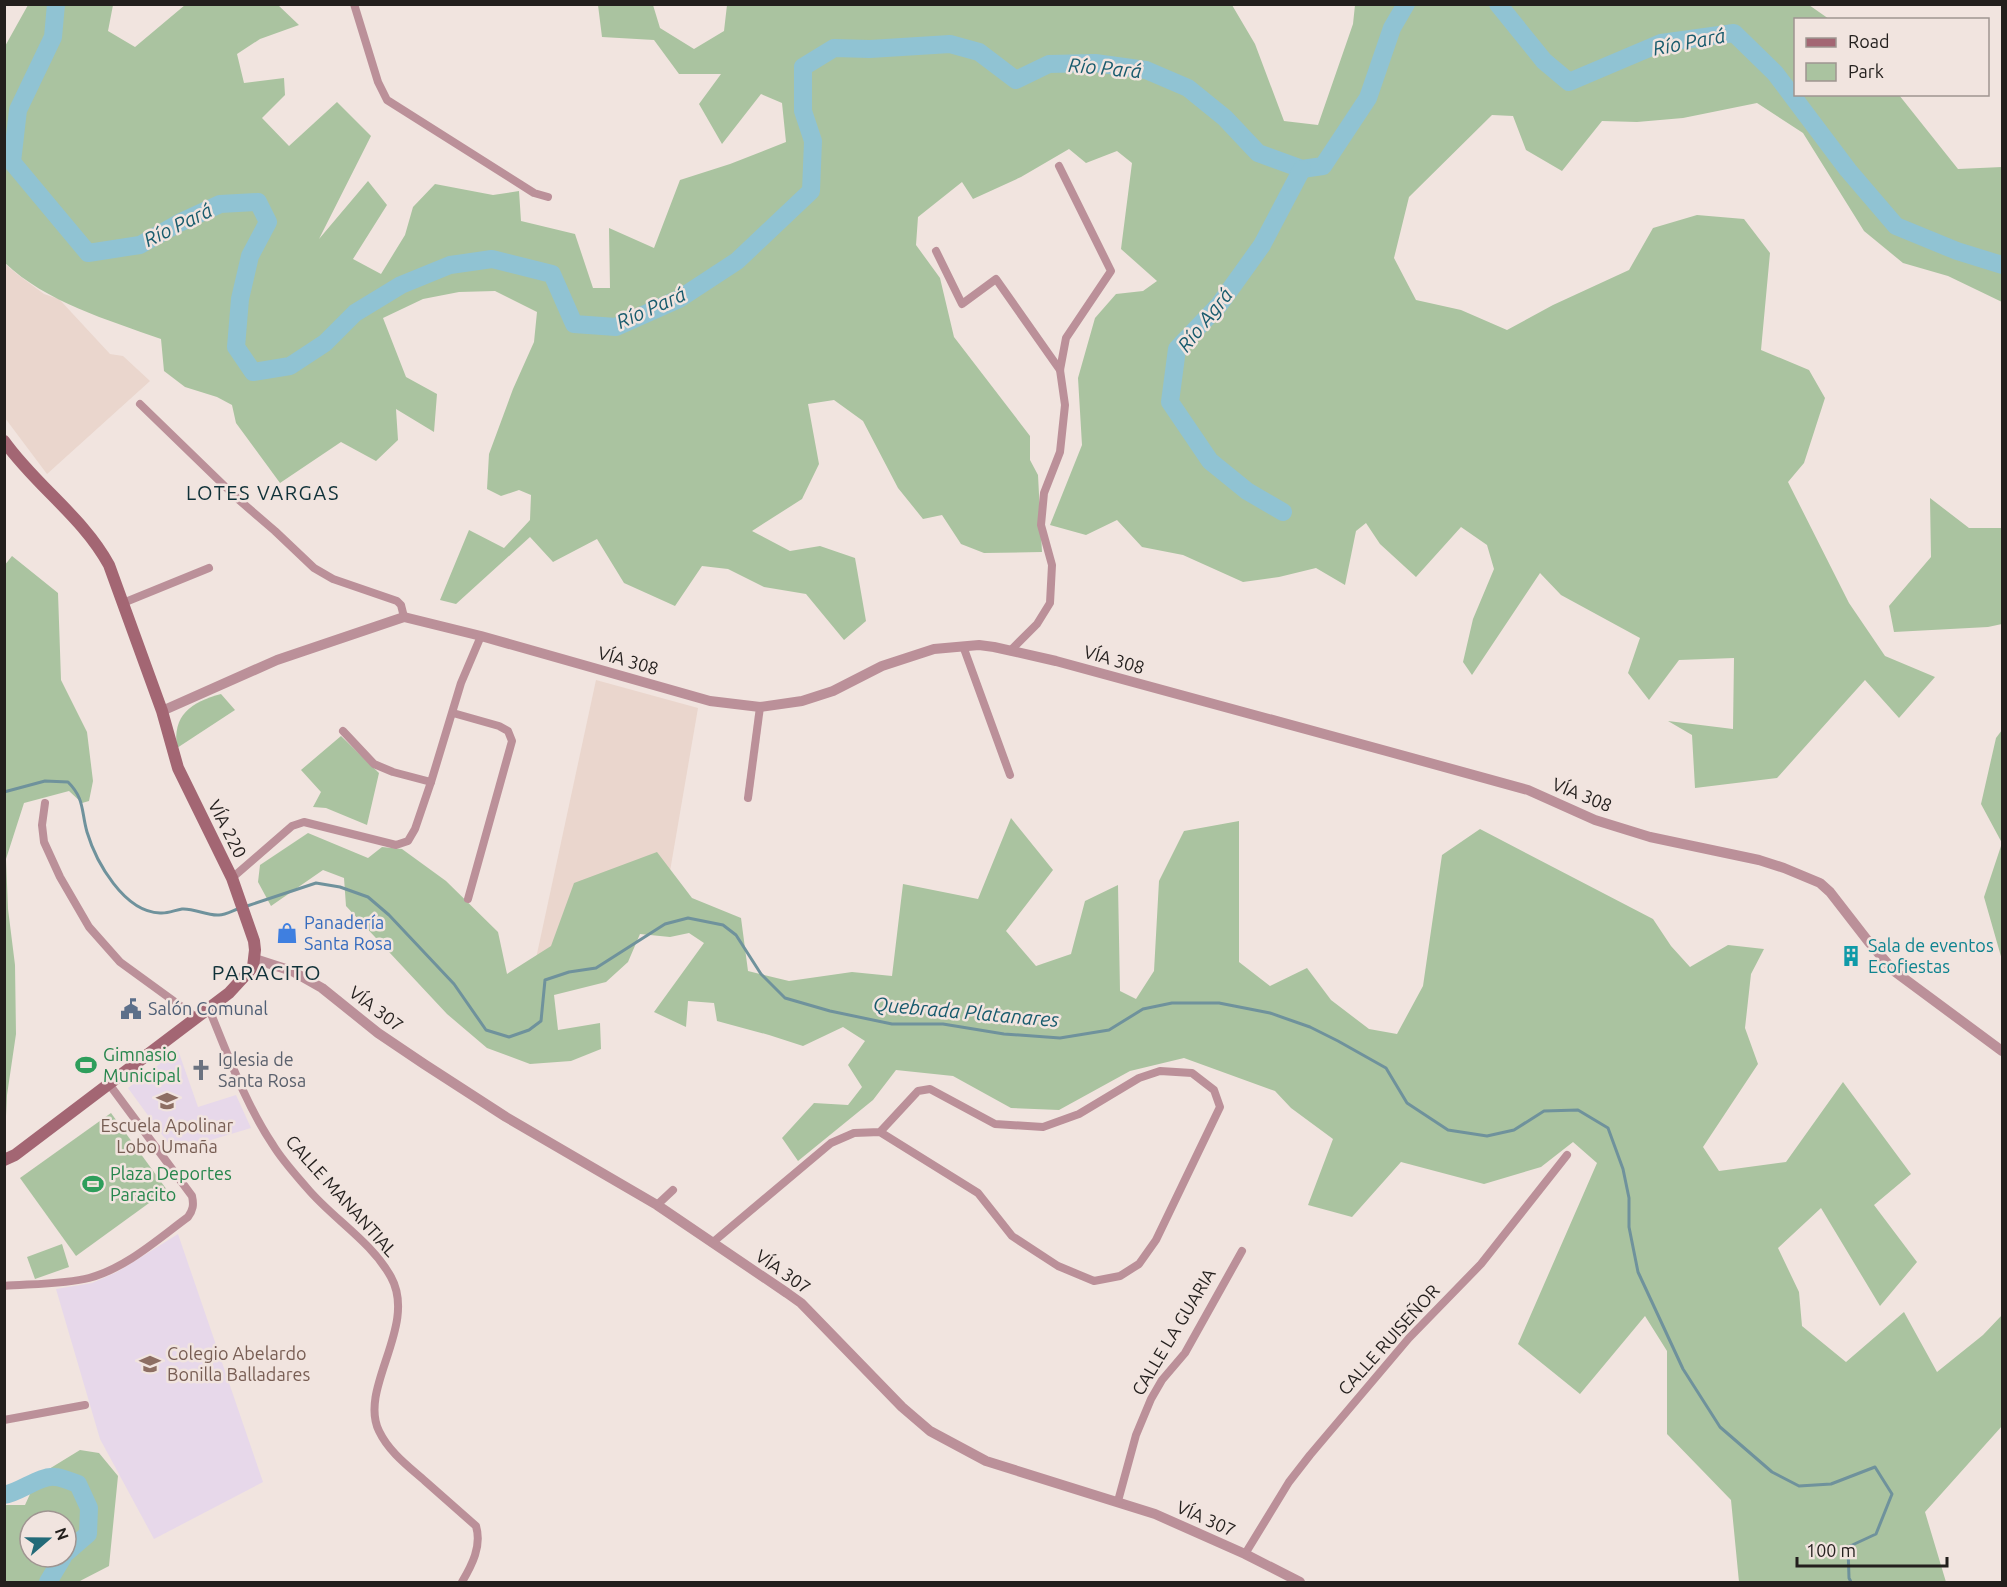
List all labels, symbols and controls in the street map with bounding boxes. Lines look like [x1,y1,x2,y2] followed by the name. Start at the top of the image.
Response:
[1794,18,1989,96] legend
[1651,23,1727,60] water label: Río Pará
[1848,31,1890,51] text: Road
[1067,53,1143,82] water label: Río Pará
[1848,61,1884,81] text: Park
[140,198,216,251] water label: Río Pará
[613,282,689,333] water label: Río Pará
[1172,283,1237,356] water label: Río Agrá
[186,481,340,504] district label: LOTES VARGAS
[1082,640,1147,677] street label: VÍA 308
[596,641,661,678] street label: VÍA 308
[1550,772,1615,815] street label: VÍA 308
[205,796,252,861] street label: VÍA 220
[304,912,392,953] place label: Panadería Santa Rosa
[275,921,299,945] shop icon: Panadería Santa Rosa
[1868,935,1994,976] place label: Sala de eventos Ecofiestas
[1839,944,1863,968] building icon: Sala de eventos Ecofiestas
[212,960,322,984] district label: PARACITO
[346,981,408,1035] street label: VÍA 307
[872,992,1061,1032] water label: Quebrada Platanares
[119,997,143,1021] public building icon: Salón Comunal
[148,998,268,1018] place label: Salón Comunal
[103,1044,181,1085] place label: Gimnasio Municipal
[218,1049,306,1090] place label: Iglesia de Santa Rosa
[74,1053,98,1077] sports icon: Gimnasio Municipal
[189,1058,213,1082] church icon: Iglesia de Santa Rosa
[155,1089,179,1113] school or university icon: Escuela Apolinar Lobo Umaña
[101,1115,234,1156] place label: Escuela Apolinar Lobo Umaña
[282,1131,401,1260] street label: CALLE MANANTIAL
[110,1163,232,1204] place label: Plaza Deportes Paracito
[81,1172,105,1196] sports icon: Plaza Deportes Paracito
[752,1244,815,1297] street label: VÍA 307
[1127,1264,1219,1399] street label: CALLE LA GUARIA
[1333,1279,1443,1399] street label: CALLE RUISEÑOR
[167,1343,310,1384] place label: Colegio Abelardo Bonilla Balladares
[138,1352,162,1376] school or university icon: Colegio Abelardo Bonilla Balladares
[1174,1495,1239,1540] street label: VÍA 307
[18,1509,78,1569] north arrow
[52,1525,73,1543] text: N
[1797,1530,1947,1568] scale bar
[1806,1540,1856,1560] text: 100 m

